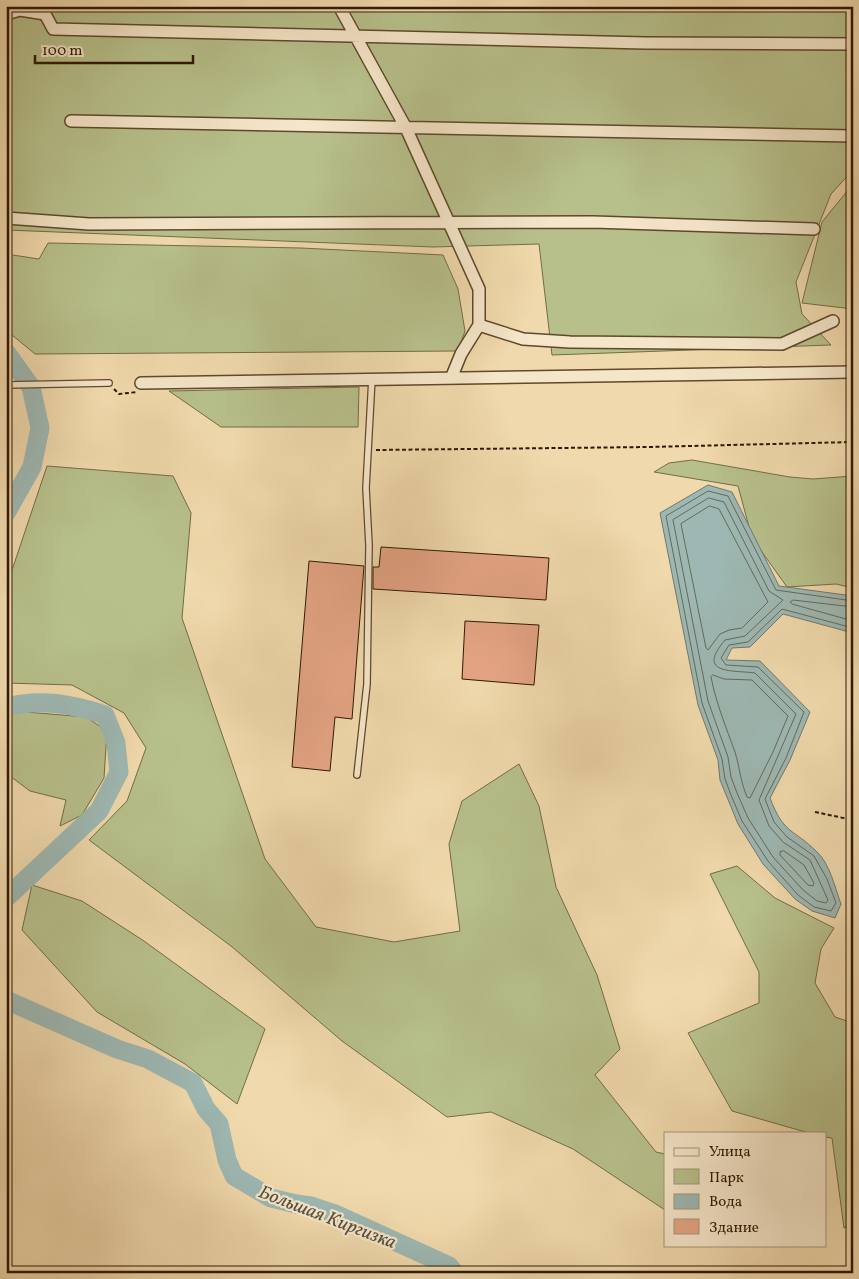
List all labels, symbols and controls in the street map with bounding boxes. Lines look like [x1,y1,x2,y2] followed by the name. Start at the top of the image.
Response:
[35,32,192,64] scale bar
[42,41,82,62] text: 100 m
[664,1132,826,1246] legend
[709,1142,751,1163] text: Улица
[709,1168,744,1189] text: Парк
[255,1180,400,1256] water label: Большая Киргизка
[709,1192,742,1213] text: Вода
[709,1218,759,1239] text: Здание

